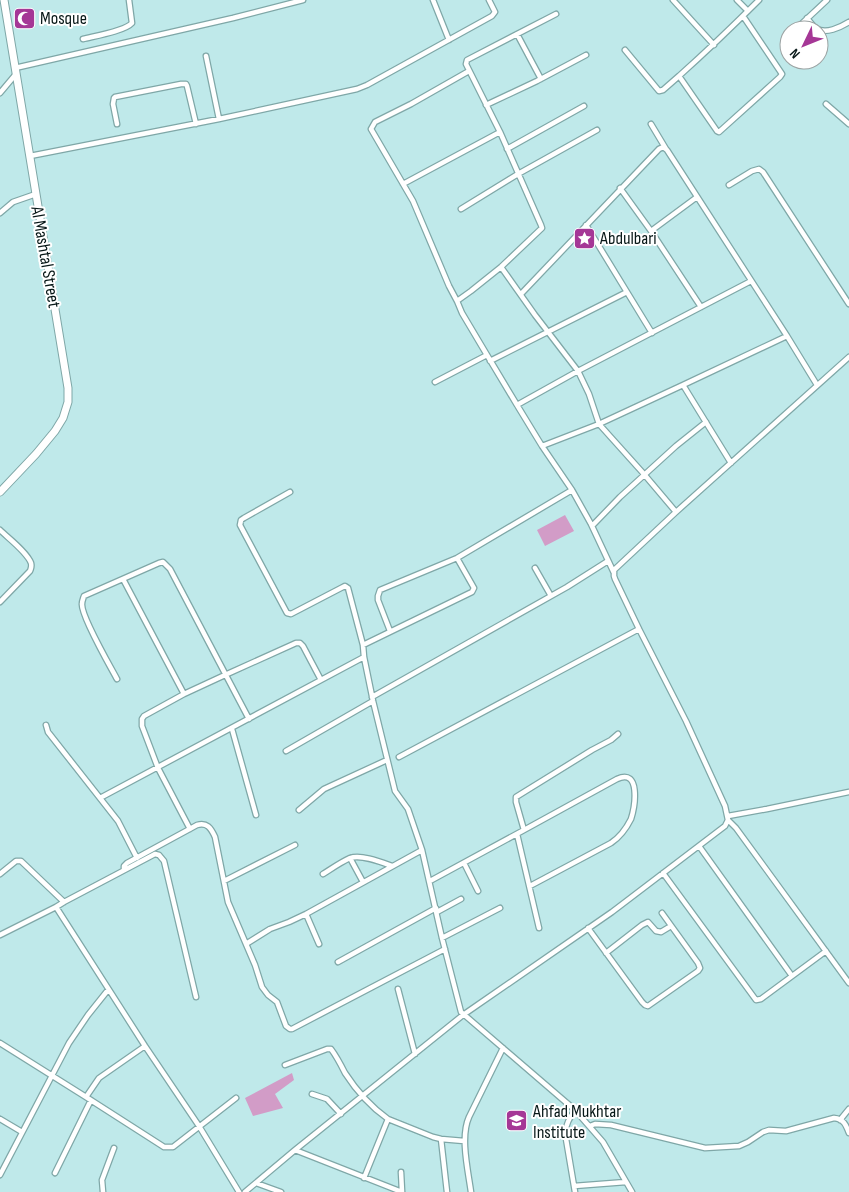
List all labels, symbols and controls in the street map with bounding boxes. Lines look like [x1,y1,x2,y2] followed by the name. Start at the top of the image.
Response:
[12,6,36,30] mosque icon: Mosque
[40,8,87,29] place label: Mosque
[779,20,829,70] north arrow
[786,45,804,62] text: N
[26,204,65,310] street label: Al Mashtal Street
[572,226,596,250] place icon: Abdulbari
[599,228,657,249] place label: Abdulbari
[532,1101,621,1143] place label: Ahfad Mukhtar Institute
[505,1109,529,1133] school or university icon: Ahfad Mukhtar Institute

